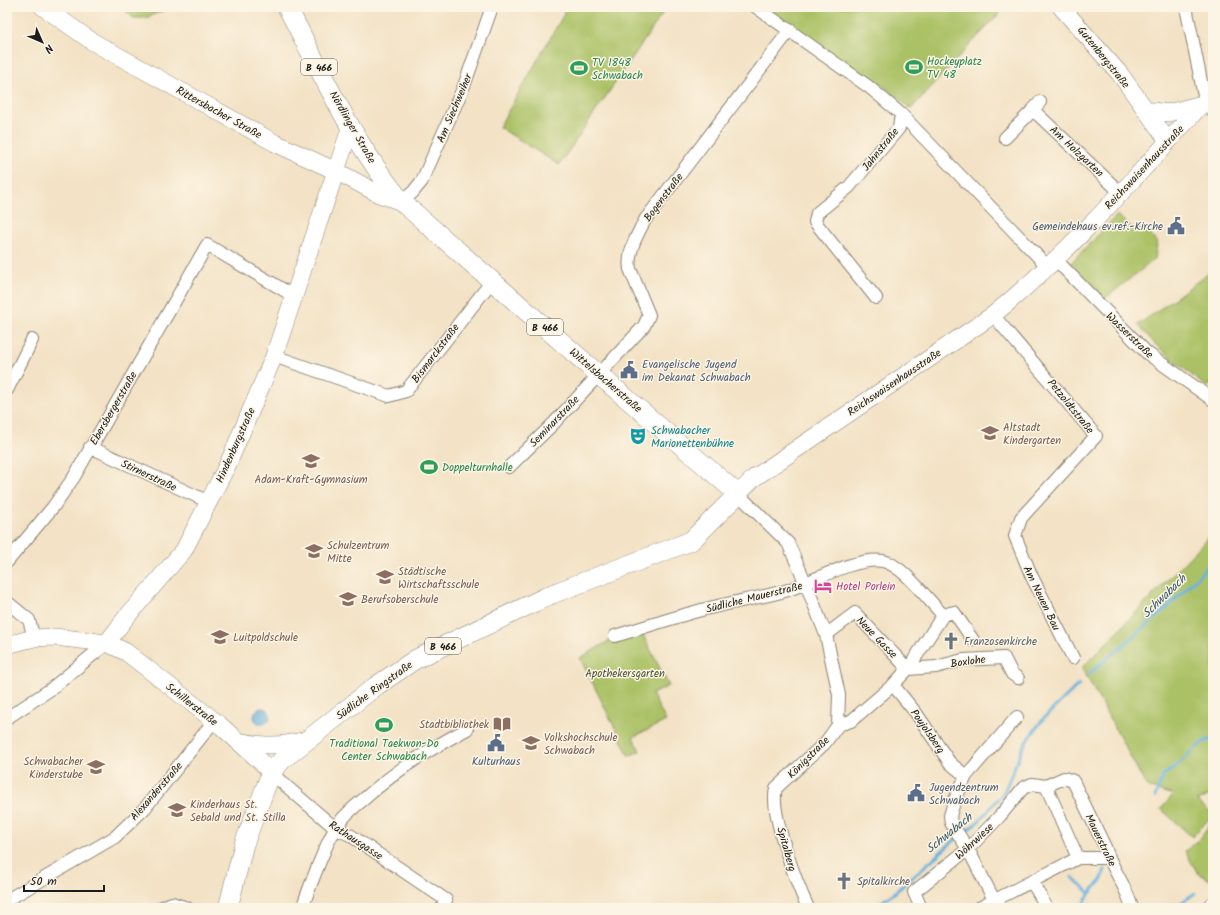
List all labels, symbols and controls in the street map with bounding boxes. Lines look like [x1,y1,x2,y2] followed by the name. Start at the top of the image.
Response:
[22,22,62,62] north arrow
[1072,23,1134,93] street label: Gutenbergstraße
[40,40,57,57] text: N
[927,53,982,84] place label: Hockeyplatz TV 48
[592,54,643,85] place label: TV 1848 Schwabach
[904,57,924,77] sports icon: Hockeyplatz TV 48
[569,58,589,78] sports icon: TV 1848 Schwabach
[301,59,337,75] road number: B 466
[432,70,478,146] street label: Am Siechweiher
[172,82,265,144] street label: Rittersbacher Straße
[324,88,380,167] street label: Nördlinger Straße
[1101,121,1189,214] street label: Reichswaisenhausstraße
[1045,122,1108,182] street label: Am Holzgarten
[858,124,904,175] street label: Jahnstraße
[639,169,688,226] street label: Bogenstraße
[1166,216,1186,236] public building icon: Gemeindehaus ev.ref.-Kirche
[1032,218,1163,236] place label: Gemeindehaus ev.ref.-Kirche
[1101,308,1157,363] street label: Wasserstraße
[527,319,563,335] road number: B 466
[407,320,464,387] street label: Bismarckstraße
[565,344,646,418] street label: Wittelsbacherstraße
[844,344,945,421] street label: Reichswaisenhausstraße
[642,356,751,387] place label: Evangelische Jugend im Dekanat Schwabach
[619,360,639,380] public building icon: Evangelische Jugend im Dekanat Schwabach
[85,368,142,449] street label: Ebersbergerstraße
[1042,375,1098,438] street label: Petzoldtstraße
[525,392,584,452] street label: Seminarstraße
[211,405,261,486] street label: Hindenburgstraße
[1003,419,1061,450] place label: Altstadt Kindergarten
[651,422,734,453] place label: Schwabacher Marionettenbühne
[980,423,1000,443] school or university icon: Altstadt Kindergarten
[628,426,648,446] theatre icon: Schwabacher Marionettenbühne
[301,451,321,471] school or university icon: Adam-Kraft-Gymnasium
[118,455,180,497] street label: Stirnerstraße
[419,457,439,477] sports icon: Doppelturnhalle
[442,459,513,477] place label: Doppelturnhalle
[255,471,368,489] place label: Adam-Kraft-Gymnasium
[327,537,389,568] place label: Schulzentrum Mitte
[304,541,324,561] school or university icon: Schulzentrum Mitte
[398,563,479,594] place label: Städtische Wirtschaftsschule
[1018,563,1065,635] street label: Am Neuen Bau
[375,567,395,587] school or university icon: Städtische Wirtschaftsschule
[1138,569,1192,622] water label: Schwabach
[813,576,833,596] hotel icon: Hotel Porlein
[704,577,804,619] street label: Südliche Mauerstraße
[836,578,896,596] place label: Hotel Porlein
[338,589,358,609] school or university icon: Berufsoberschule
[361,591,439,609] place label: Berufsoberschule
[851,612,901,663] street label: Neue Gasse
[210,627,230,647] school or university icon: Luitpoldschule
[233,629,298,647] place label: Luitpoldschule
[941,631,961,651] church icon: Franzosenkirche
[964,633,1037,651] place label: Franzosenkirche
[425,638,461,654] road number: B 466
[949,651,987,673] street label: Boxlohe
[332,657,417,725] street label: Südliche Ringstraße
[585,665,665,683] park label: Apothekersgarten
[161,678,222,731] street label: Schillerstraße
[905,706,949,758] street label: Poujolsberg
[492,714,512,734] library icon: Stadtbibliothek
[374,715,394,735] sports icon: Traditional Taekwon-Do Center Schwabach
[419,716,490,734] place label: Stadtbibliothek
[544,729,618,760] place label: Volkshochschule Schwabach
[783,732,834,783] street label: Königstraße
[486,733,506,753] public building icon: Kulturhaus
[521,733,541,753] school or university icon: Volkshochschule Schwabach
[329,735,439,766] place label: Traditional Taekwon-Do Center Schwabach
[23,753,84,784] place label: Schwabacher Kinderstube
[472,753,521,771] place label: Kulturhaus
[86,757,106,777] school or university icon: Schwabacher Kinderstube
[126,758,188,825] street label: Alexanderstraße
[929,779,999,810] place label: Jugendzentrum Schwabach
[906,783,926,803] public building icon: Jugendzentrum Schwabach
[190,796,286,827] place label: Kinderhaus St. Sebald und St. Stilla
[167,800,187,820] school or university icon: Kinderhaus St. Sebald und St. Stilla
[922,808,978,858] water label: Schwabach
[1080,811,1121,870] street label: Mauerstraße
[325,817,386,865] street label: Rathausgasse
[951,819,998,865] street label: Wöhrwiese
[771,825,801,874] street label: Spitalberg
[24,867,104,893] scale bar
[834,871,854,891] church icon: Spitalkirche
[30,872,57,891] text: 50 m
[857,873,910,891] place label: Spitalkirche

